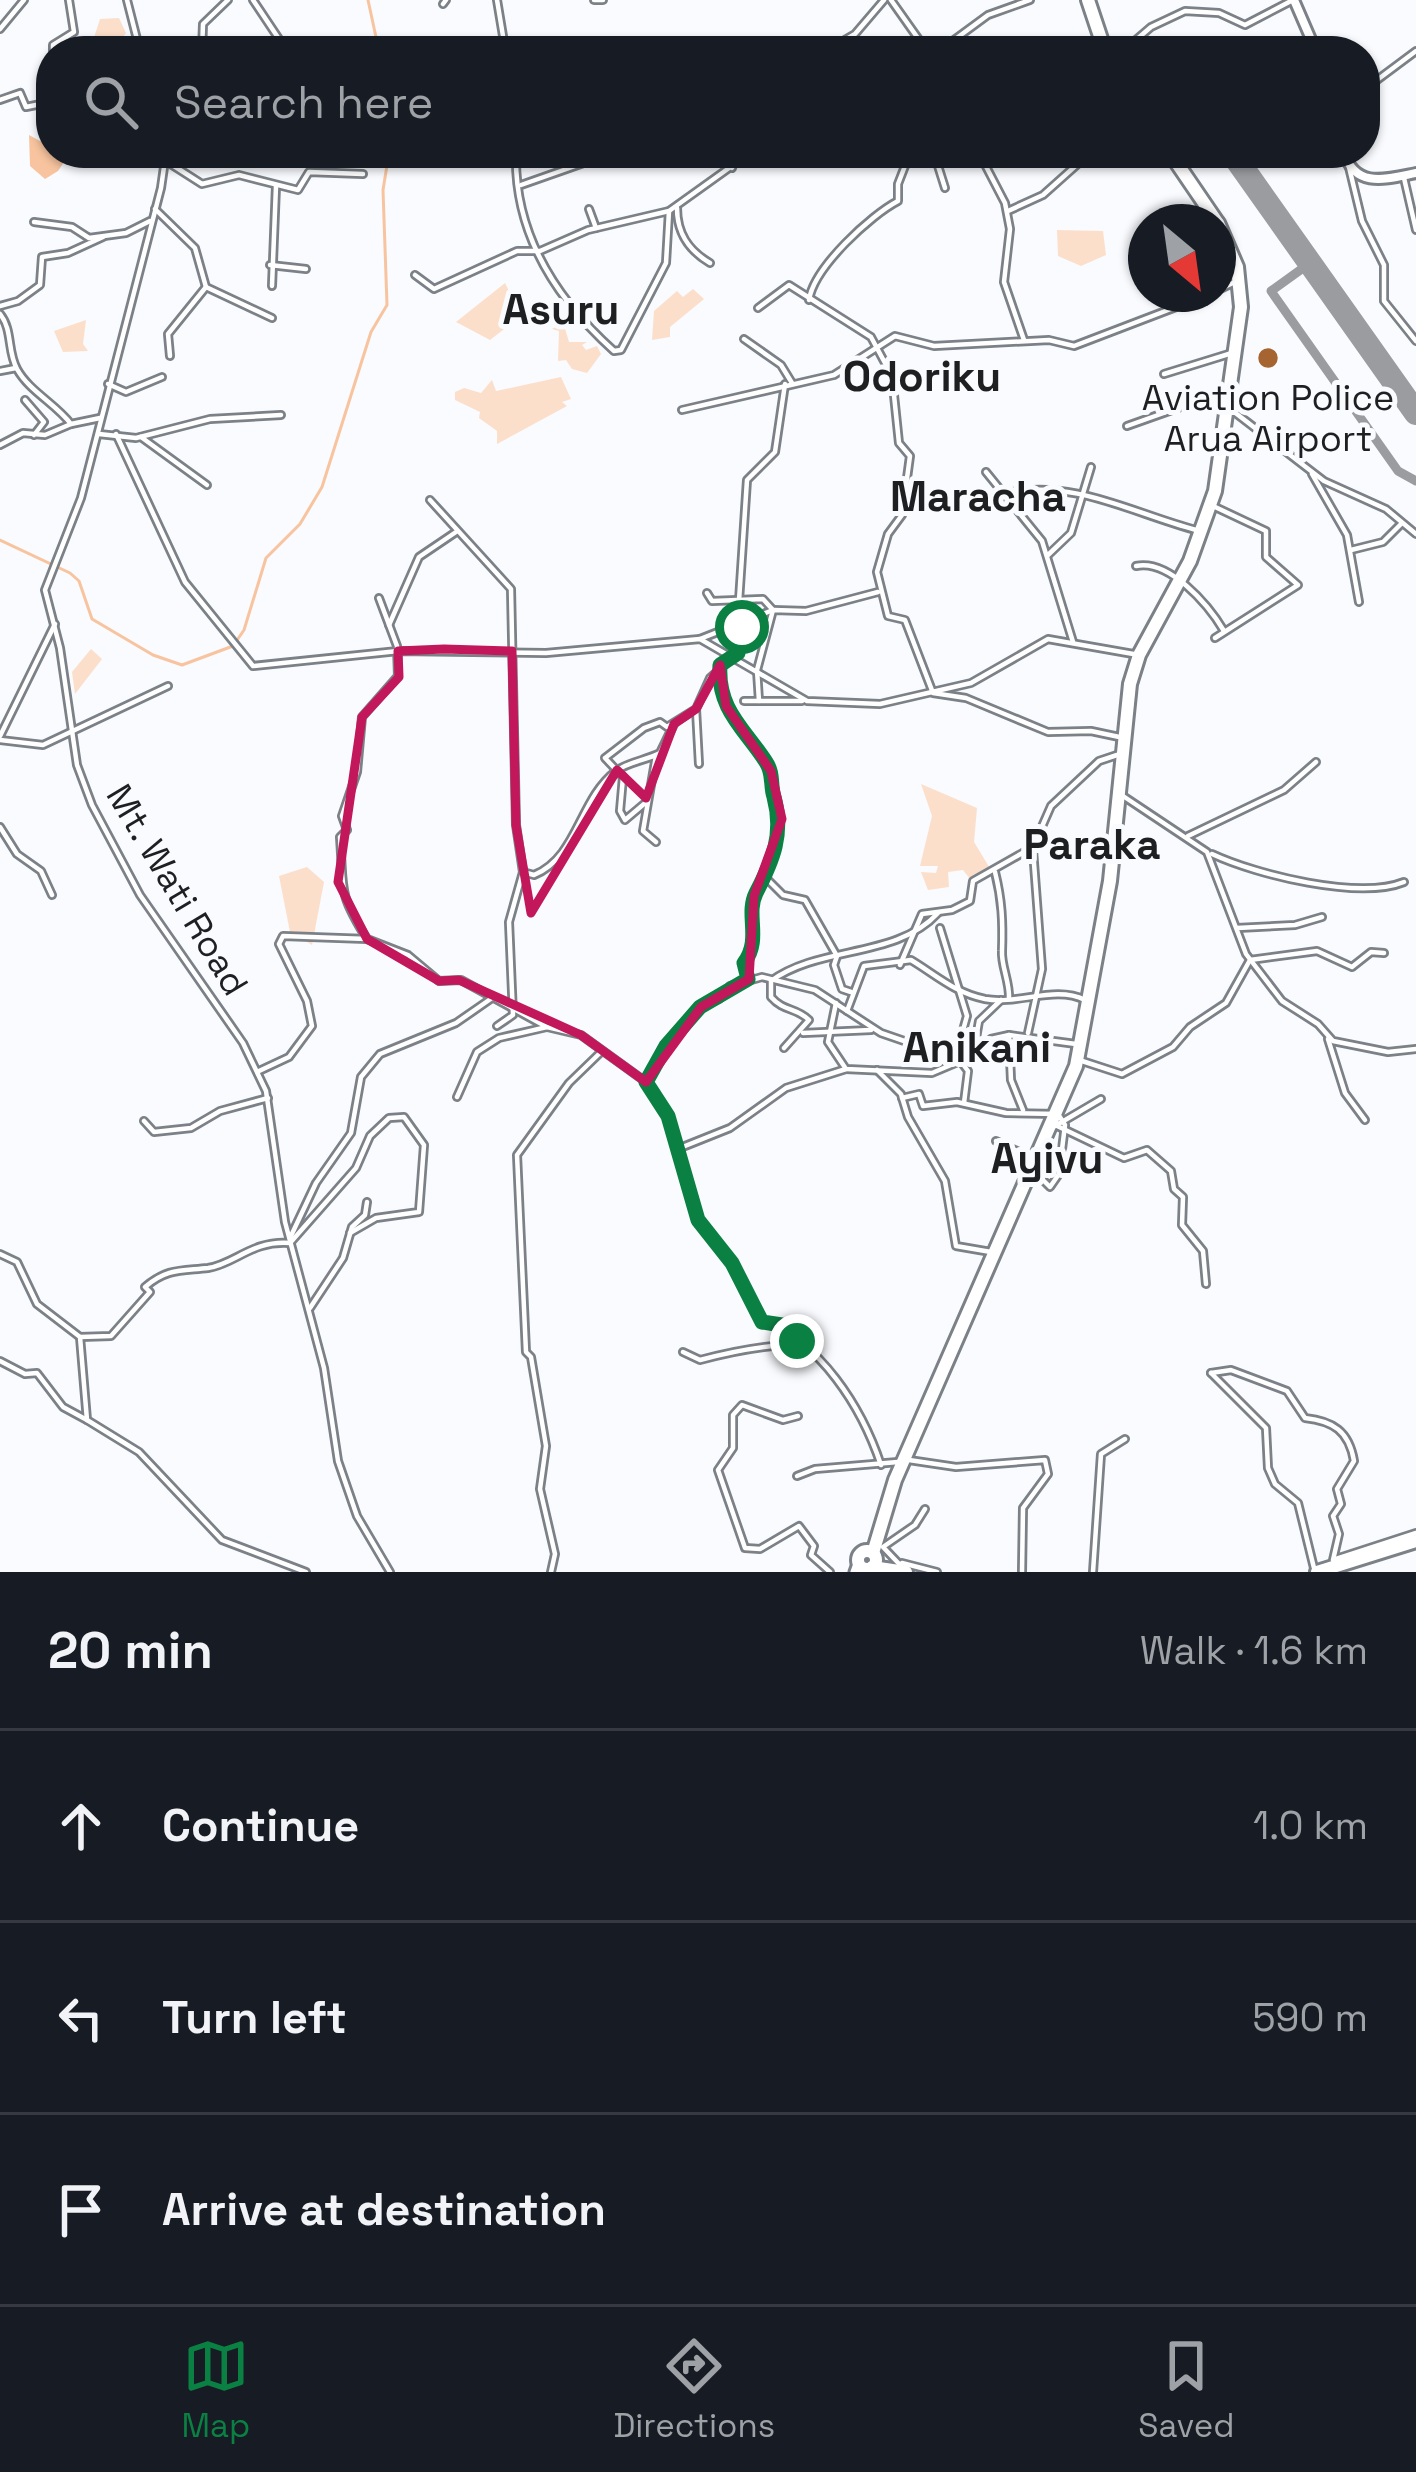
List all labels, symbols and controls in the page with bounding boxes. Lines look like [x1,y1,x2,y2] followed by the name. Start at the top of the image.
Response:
[36,36,1380,168] search box
[78,69,144,135] icon: search
[174,74,433,131] text: Search here
[1128,204,1236,312] north arrow
[502,283,620,336] district label: Asuru
[1255,345,1281,371] marker: Aviation Police Arua Airport
[843,350,1001,403] district label: Odoriku
[1142,375,1394,462] place label: Aviation Police Arua Airport
[890,470,1066,523] district label: Maracha
[715,600,769,654] route start
[96,776,258,1004] street label: Mt. Wati Road
[1023,818,1161,871] district label: Paraka
[903,1021,1051,1074] district label: Anikani
[991,1132,1103,1185] district label: Ayivu
[770,1314,824,1368] route end
[48,1618,213,1683] text: 20 min
[1140,1626,1368,1675] text: Walk · 1.6 km
[48,1793,114,1859] icon: ahead
[162,1797,359,1854] text: Continue
[1253,1801,1368,1850] text: 1.0 km
[48,1985,114,2051] icon: left
[162,1989,347,2046] text: Turn left
[1252,1993,1368,2042] text: 590 m
[48,2177,114,2243] icon: arrive
[162,2181,606,2238] text: Arrive at destination
[182,2333,250,2447] tab: Map
[613,2333,775,2447] tab: Directions
[1138,2333,1234,2447] tab: Saved

